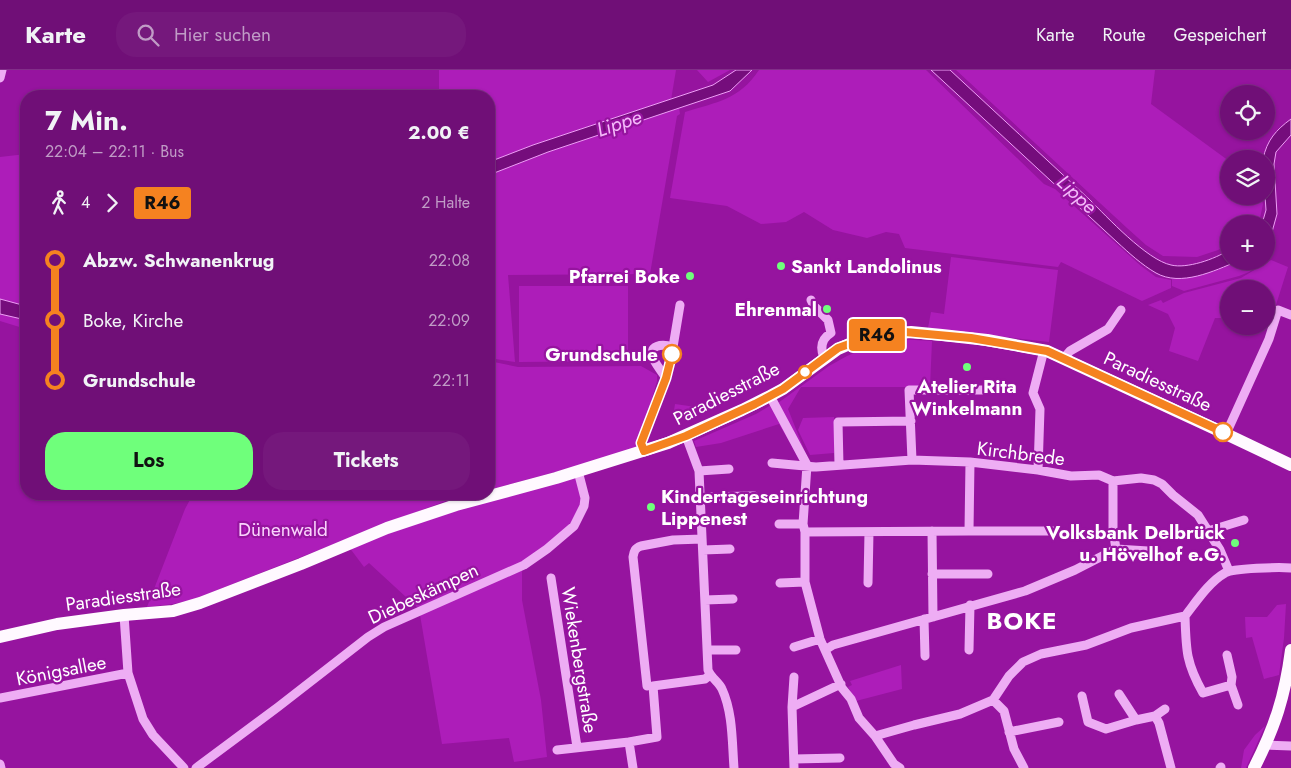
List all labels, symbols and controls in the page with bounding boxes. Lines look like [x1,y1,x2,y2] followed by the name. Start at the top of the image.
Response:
[116,12,466,57] search box
[25,17,86,52] text: Karte
[134,21,162,49] icon: search
[174,21,271,48] text: Hier suchen
[1036,22,1075,48] text: Karte
[1103,22,1145,48] text: Route
[1173,22,1266,48] text: Gespeichert
[1220,85,1275,335] map controls
[1220,85,1275,140] button: locate
[45,100,128,141] text: 7 Min.
[593,102,646,145] water label: Lippe
[408,119,470,146] text: 2.00 €
[45,140,184,163] text: 22:04 – 22:11 · Bus
[1220,150,1275,205] button: layers
[1050,168,1103,221] water label: Lippe
[45,189,73,217] icon: walk
[98,189,126,217] icon: forward
[144,190,181,216] text: R46
[81,191,90,214] text: 4
[421,191,470,214] text: 2 Halte
[1220,215,1275,270] button: +
[83,247,274,274] text: Abzw. Schwanenkrug
[429,249,470,272] text: 22:08
[791,253,942,280] place label: Sankt Landolinus
[775,260,787,272] marker: Sankt Landolinus
[569,263,680,290] place label: Pfarrei Boke
[684,270,696,282] marker: Pfarrei Boke
[1220,280,1275,335] button: −
[734,296,817,323] place label: Ehrenmal
[821,303,833,315] marker: Ehrenmal
[83,307,183,334] text: Boke, Kirche
[428,309,470,332] text: 22:09
[848,319,906,351] line badge: R46
[859,322,895,348] text: R46
[545,341,658,368] place label: Grundschule
[662,344,682,364] marker: Grundschule
[1099,345,1216,418] street label: Paradiesstraße
[668,355,784,432] street label: Paradiesstraße
[961,361,973,373] marker: Atelier Rita Winkelmann
[798,365,812,379] unlabelled marker
[83,367,196,394] text: Grundschule
[433,369,470,392] text: 22:11
[912,373,1022,422] place label: Atelier Rita Winkelmann
[1213,422,1233,442] unlabelled marker
[45,432,253,490] button: Los
[263,432,470,490] button: Tickets
[975,435,1067,472] street label: Kirchbrede
[661,483,868,532] place label: Kindertageseinrichtung Lippenest
[645,501,657,513] marker: Kindertageseinrichtung Lippenest
[238,516,328,543] park label: Dünenwald
[1045,519,1225,568] place label: Volksbank Delbrück u. Hövelhof e.G.
[1229,537,1241,549] marker: Volksbank Delbrück u. Hövelhof e.G.
[364,556,483,631] street label: Diebeskämpen
[64,575,183,618] street label: Paradiesstraße
[555,585,604,735] street label: Wiekenbergstraße
[987,603,1057,638] district label: BOKE
[14,648,109,692] street label: Königsallee

